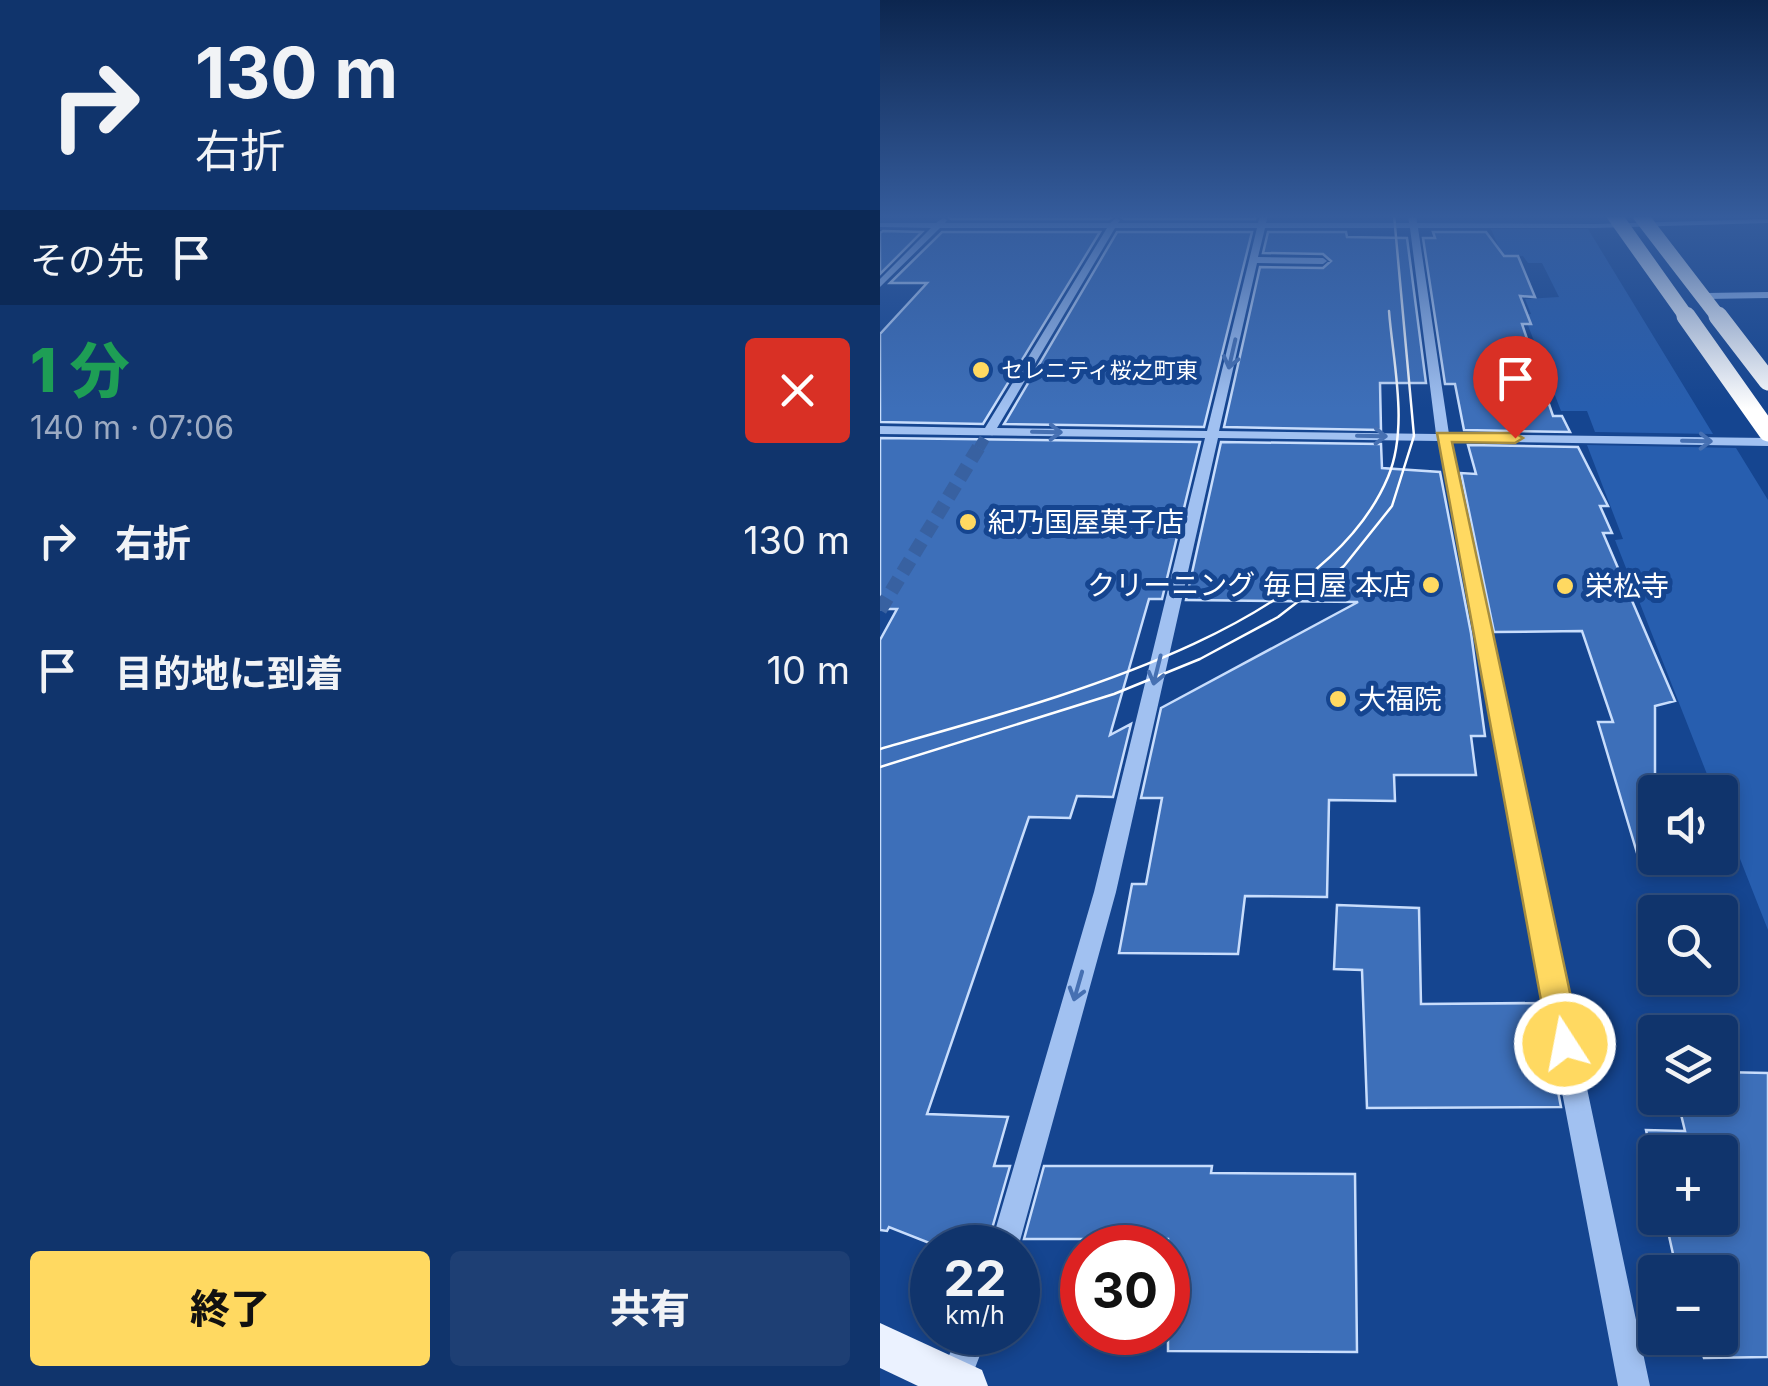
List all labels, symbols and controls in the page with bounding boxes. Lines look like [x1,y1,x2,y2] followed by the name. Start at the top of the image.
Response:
[195,30,398,115] text: 130 m
[30,40,160,170] icon: right
[195,123,285,178] text: 右折
[164,230,219,285] icon: arrive
[30,237,144,283] text: その先
[30,334,130,406] text: 1 分
[1473,336,1558,439] pin
[1222,337,1241,369] one-way arrow
[745,338,850,443] button: close
[1488,351,1543,406] icon: arrive
[1001,357,1198,383] place label: セレニティ桜之町東
[970,359,992,381] marker: セレニティ桜之町東
[30,408,234,447] text: 140 m · 07:06
[1030,422,1063,442] one-way arrow
[1356,426,1388,446] one-way arrow
[1681,431,1713,450] one-way arrow
[988,505,1184,539] place label: 紀乃国屋菓子店
[957,511,979,533] marker: 紀乃国屋菓子店
[30,513,85,568] icon: right
[743,517,850,563] text: 130 m
[115,520,191,566] text: 右折
[1087,568,1411,602] place label: クリーニング 毎日屋 本店
[1585,569,1669,603] place label: 栄松寺
[1420,574,1442,596] marker: クリーニング 毎日屋 本店
[1554,575,1576,597] marker: 栄松寺
[30,643,85,698] icon: arrive
[767,647,850,693] text: 10 m
[115,650,343,696] text: 目的地に到着
[1147,654,1165,686] one-way arrow
[1358,682,1442,716] place label: 大福院
[1327,688,1349,710] marker: 大福院
[1638,775,1738,1355] map controls
[1638,775,1738,875] button: sound
[1638,895,1738,995] button: search
[1068,970,1086,1001] one-way arrow
[1513,992,1617,1096] position arrow
[1638,1015,1738,1115] button: layers
[1638,1135,1738,1235] button: +
[1060,1225,1190,1355] speed limit sign: 30
[944,1248,1007,1308] text: 22
[30,1251,430,1366] button: 終了
[450,1251,850,1366] button: 共有
[1638,1255,1738,1355] button: −
[945,1300,1005,1330] text: km/h

